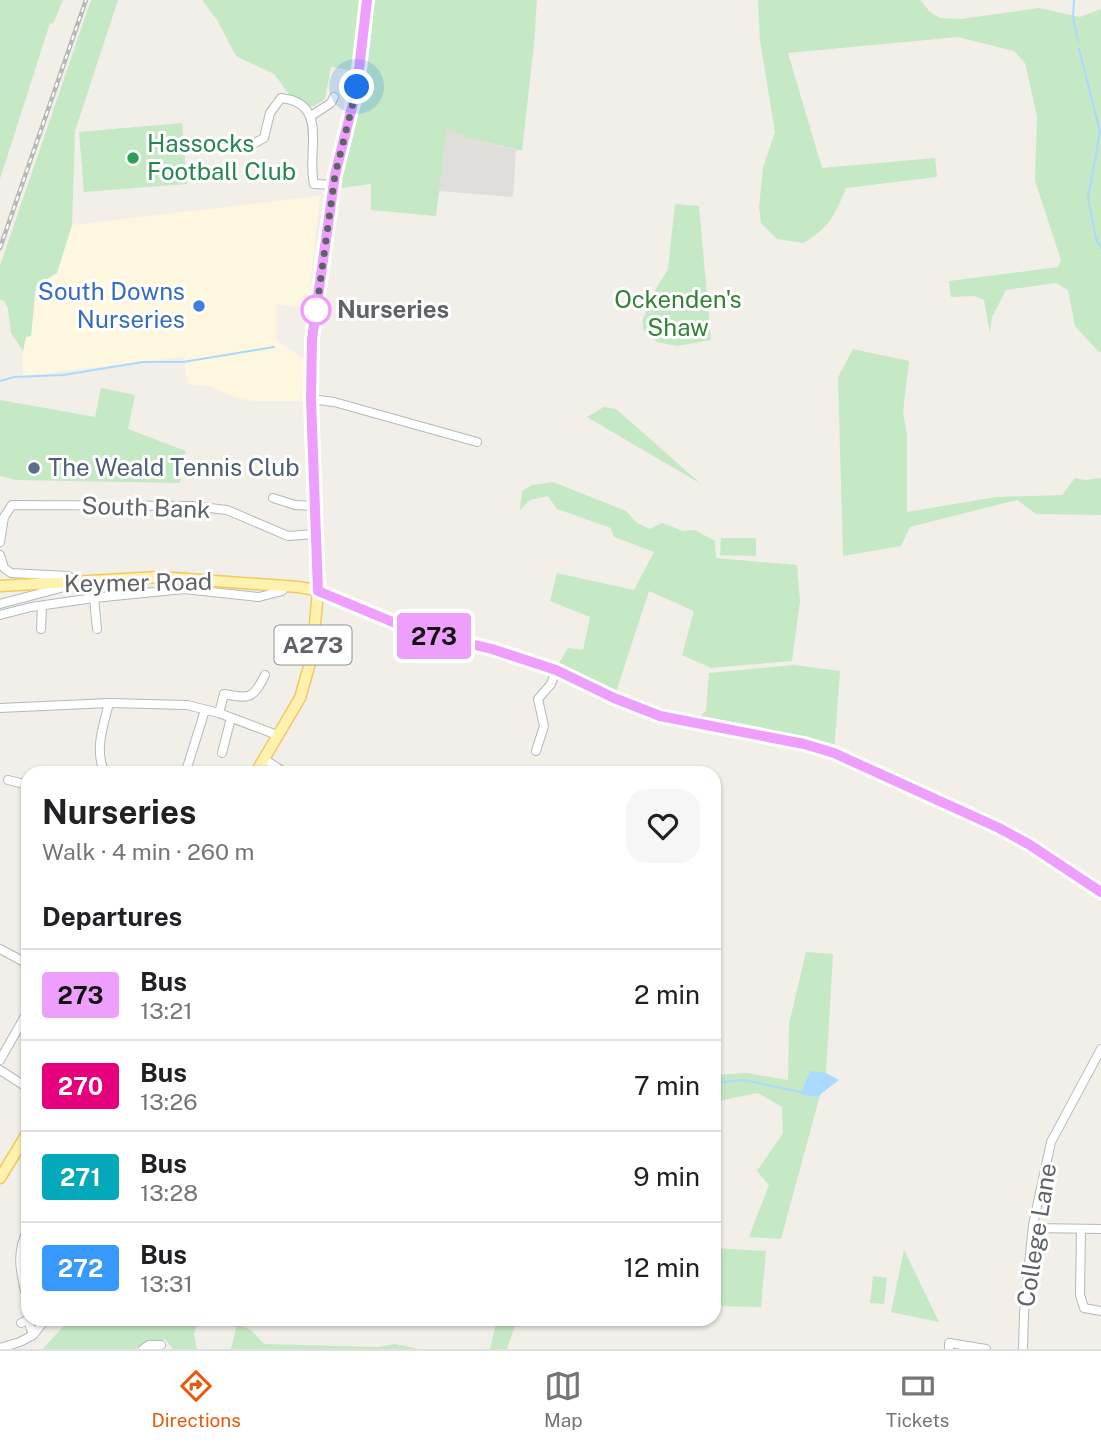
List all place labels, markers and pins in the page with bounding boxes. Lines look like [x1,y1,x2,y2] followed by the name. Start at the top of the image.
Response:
[147,129,296,185] place label: Hassocks Football Club
[125,150,141,166] marker: Hassocks Football Club
[38,277,185,333] place label: South Downs Nurseries
[301,295,331,325] marker: Nurseries
[337,295,449,323] place label: Nurseries
[191,298,207,314] marker: South Downs Nurseries
[48,453,300,481] place label: The Weald Tennis Club
[26,460,42,476] marker: The Weald Tennis Club

